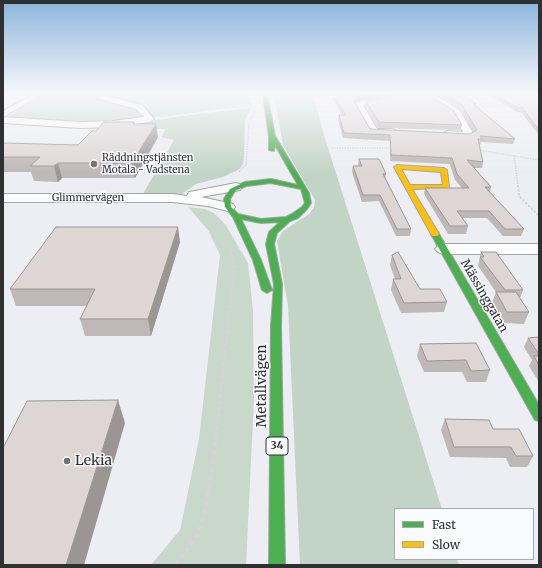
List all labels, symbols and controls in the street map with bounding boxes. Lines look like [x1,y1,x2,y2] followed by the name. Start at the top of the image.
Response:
[102,152,193,176] place label: Räddningstjänsten Motala - Vadstena
[89,159,99,169] marker: Räddningstjänsten Motala - Vadstena
[52,192,124,204] street label: Glimmervägen
[457,257,511,335] street label: Mässinggatan
[254,345,270,427] street label: Metallvägen
[266,437,288,455] road number: 34
[75,453,112,469] place label: Lekia
[62,456,72,466] marker: Lekia
[394,508,534,560] legend
[432,517,456,532] text: Fast
[432,537,460,552] text: Slow

